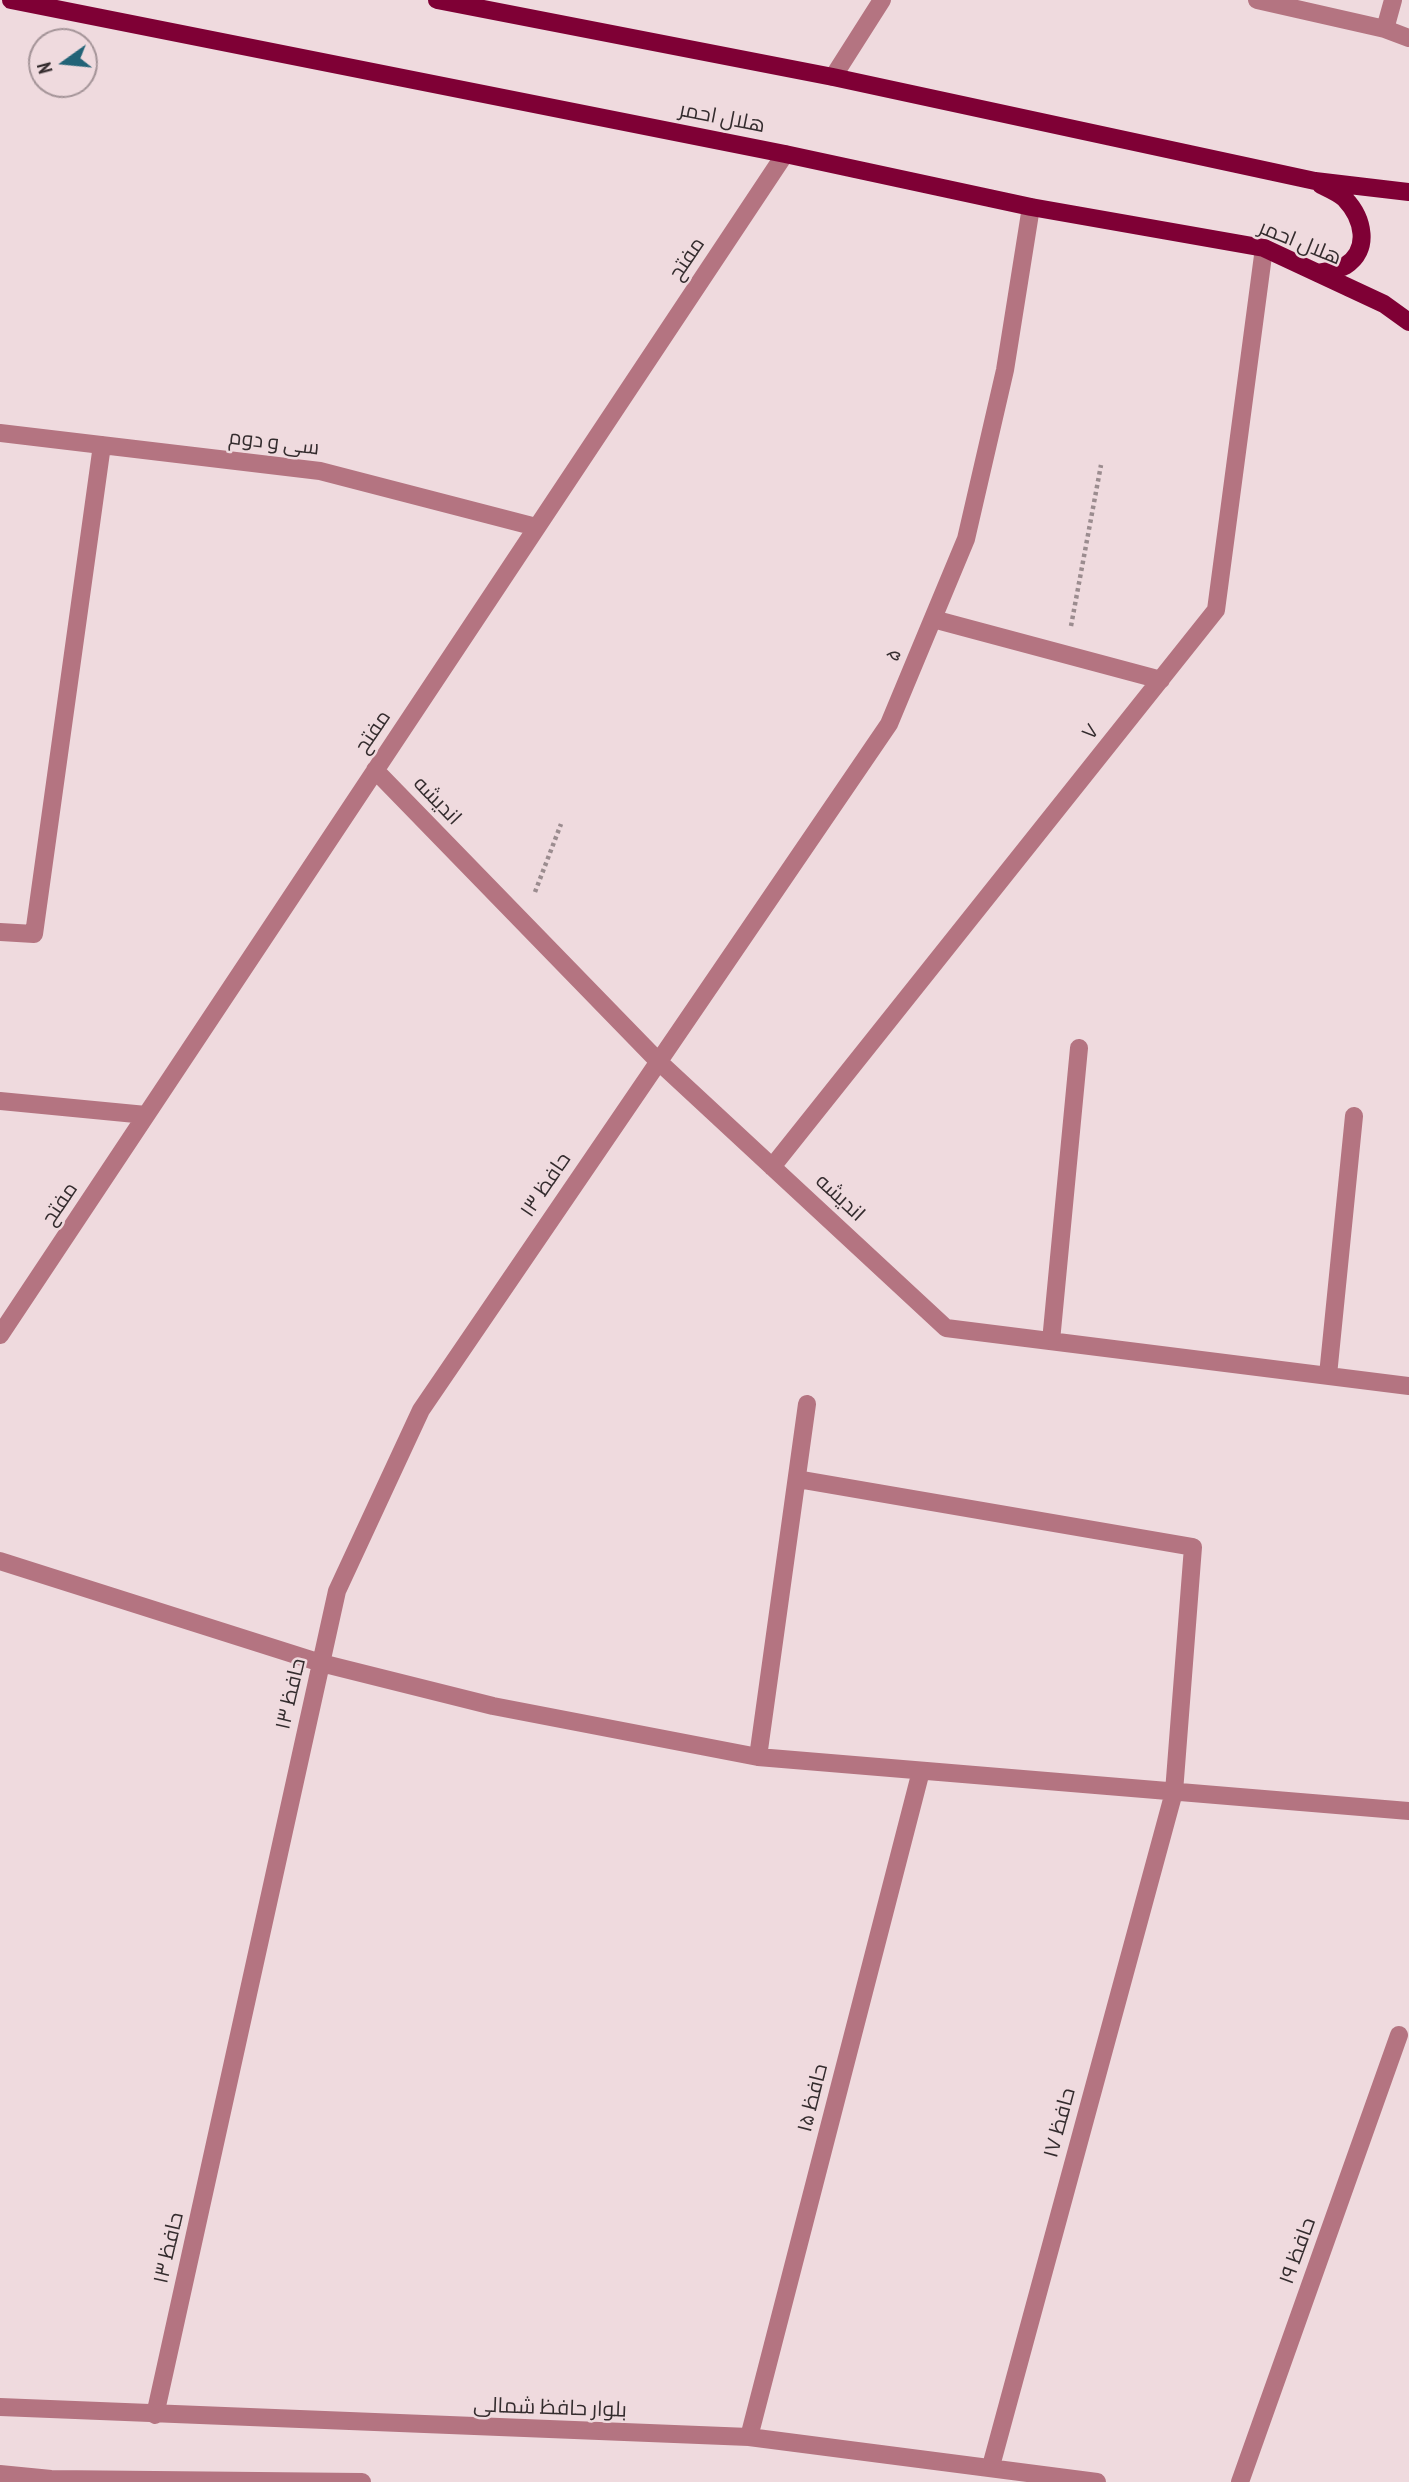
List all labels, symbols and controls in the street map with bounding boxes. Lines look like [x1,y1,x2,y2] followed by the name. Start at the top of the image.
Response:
[28,28,98,98] north arrow
[32,60,58,76] text: N
[677,97,767,139] street label: هلال احمر
[1255,215,1345,271] street label: هلال احمر
[664,233,710,285] street label: مفتح
[227,425,321,461] street label: سی و دوم
[880,645,908,665] street label: ۵
[350,706,396,758] street label: مفتح
[1077,719,1105,745] street label: ۷
[408,771,466,831] street label: اندیشه
[515,1148,577,1222] street label: حافظ ۱۳
[810,1169,870,1227] street label: اندیشه
[37,1178,83,1230] street label: مفتح
[271,1656,311,1732] street label: حافظ ۱۳
[792,2061,834,2135] street label: حافظ ۱۵
[1039,2085,1081,2161] street label: حافظ ۱۷
[149,2210,189,2286] street label: حافظ ۱۳
[1274,2214,1322,2288] street label: حافظ ۱۹
[473,2393,627,2423] street label: بلوار حافظ شمالی

